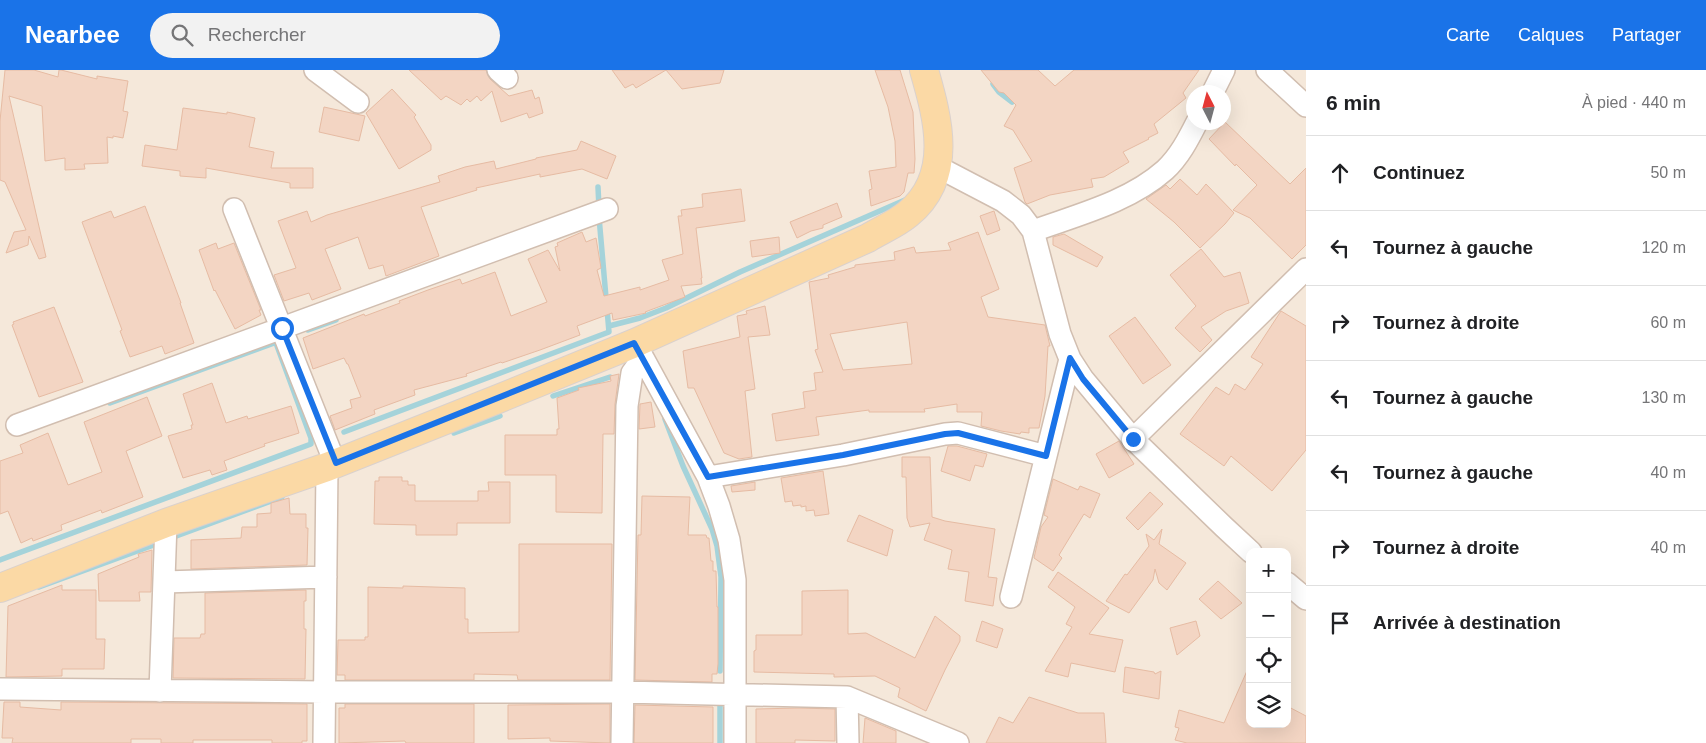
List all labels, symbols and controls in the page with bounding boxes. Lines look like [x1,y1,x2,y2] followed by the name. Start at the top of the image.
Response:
[150,13,500,58] search box
[25,21,120,48] text: Nearbee
[168,21,196,49] icon: search
[208,24,306,45] text: Rechercher
[1446,25,1490,45] text: Carte
[1518,25,1584,45] text: Calques
[1612,25,1681,45] text: Partager
[1186,85,1231,130] north arrow
[1326,91,1381,114] text: 6 min
[1582,94,1686,111] text: À pied · 440 m
[1326,159,1354,187] icon: ahead
[1373,162,1465,183] text: Continuez
[1650,164,1686,181] text: 50 m
[1326,234,1354,262] icon: left
[1373,237,1533,258] text: Tournez à gauche
[1642,239,1686,256] text: 120 m
[1326,309,1354,337] icon: right
[1373,312,1519,333] text: Tournez à droite
[1650,314,1686,331] text: 60 m
[271,317,294,340] route start
[1326,384,1354,412] icon: left
[1373,387,1533,408] text: Tournez à gauche
[1642,389,1686,406] text: 130 m
[1122,428,1145,451] route end
[1326,459,1354,487] icon: left
[1373,462,1533,483] text: Tournez à gauche
[1650,464,1686,481] text: 40 m
[1326,534,1354,562] icon: right
[1373,537,1519,558] text: Tournez à droite
[1650,539,1686,556] text: 40 m
[1246,548,1291,728] map controls
[1246,548,1291,593] button: +
[1246,593,1291,638] button: −
[1326,609,1354,637] icon: arrive
[1373,612,1561,633] text: Arrivée à destination
[1246,638,1291,683] button: locate
[1246,683,1291,728] button: layers

